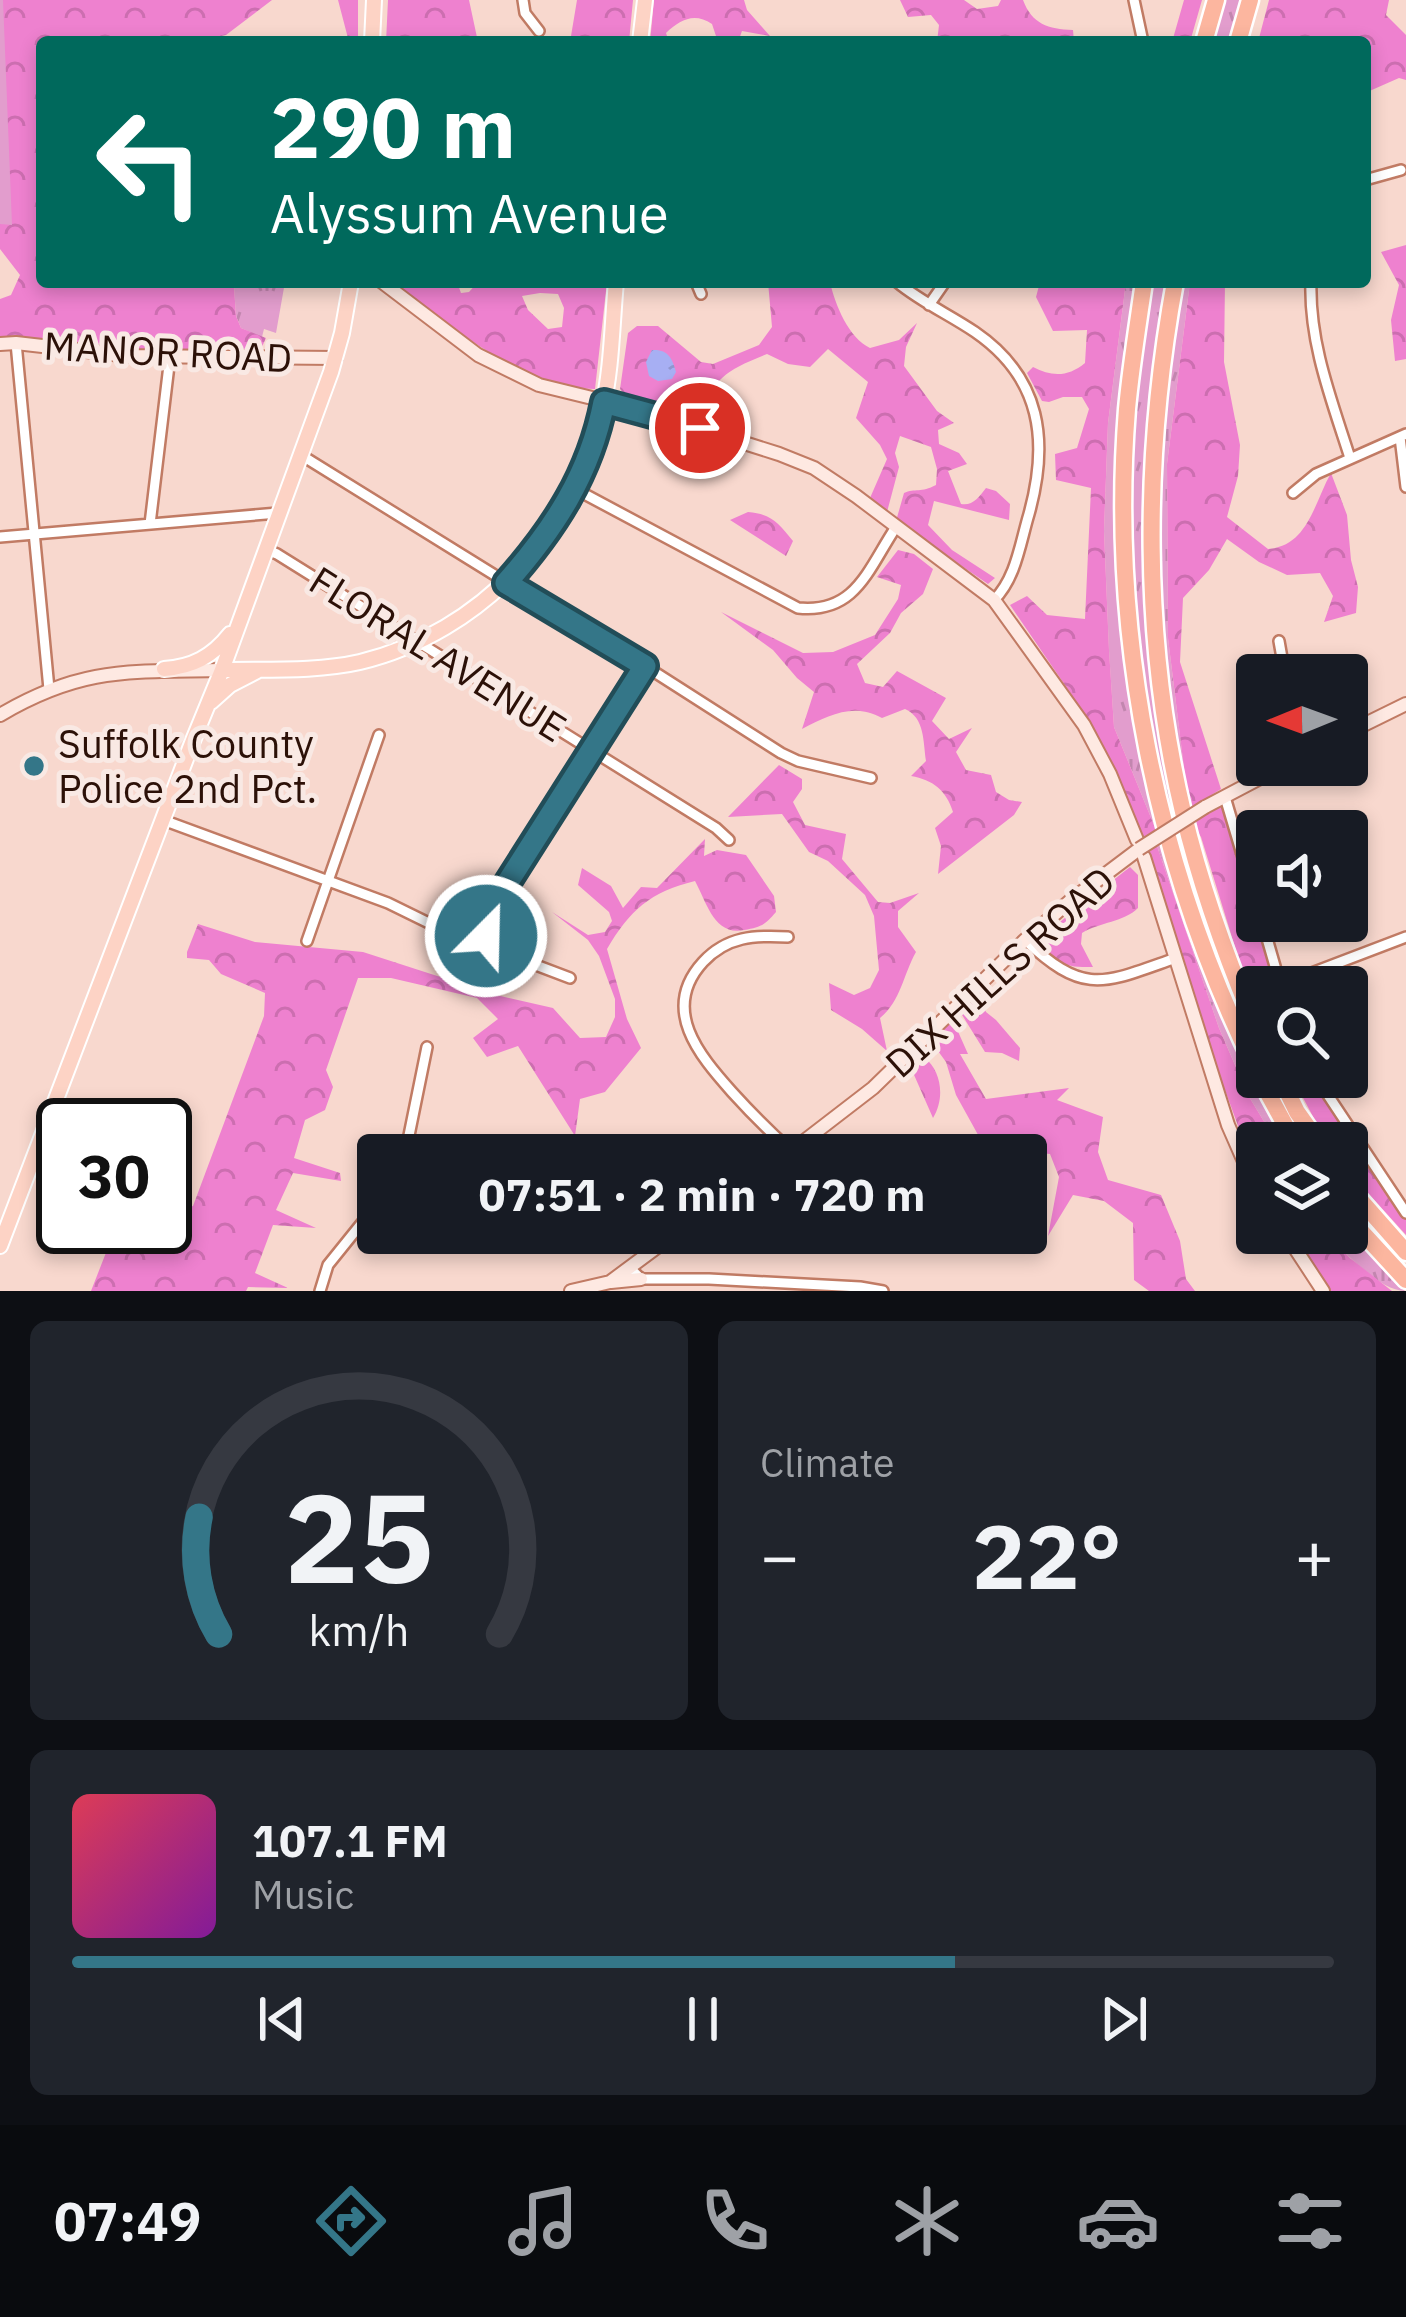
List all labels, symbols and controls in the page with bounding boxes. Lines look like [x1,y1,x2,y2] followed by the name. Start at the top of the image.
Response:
[270,72,516,181] text: 290 m
[72,84,228,240] icon: left
[270,178,669,248] text: Alyssum Avenue
[42,320,294,383] street label: MANOR ROAD
[649,377,751,479] pin
[667,395,733,461] icon: arrive
[300,554,576,753] street label: FLORAL AVENUE
[1236,654,1368,786] north arrow
[1236,654,1368,1254] map controls
[58,718,317,814] place label: Suffolk County Police 2nd Pct.
[21,753,47,779] marker: Suffolk County Police 2nd Pct.
[1236,810,1368,942] button: sound
[874,855,1125,1088] street label: DIX HILLS ROAD
[423,873,549,999] position arrow
[1236,966,1368,1098] button: search
[36,1098,192,1254] speed limit sign: 30
[1236,1122,1368,1254] button: layers
[479,1165,925,1223] text: 07:51 · 2 min · 720 m
[760,1437,894,1488] text: Climate
[284,1455,434,1617] text: 25
[972,1497,1122,1614] text: 22°
[760,1512,800,1598] text: −
[1294,1512,1334,1598] text: +
[309,1601,409,1657] text: km/h
[252,1811,448,1869] text: 107.1 FM
[252,1869,354,1920] text: Music
[249,1986,315,2052] icon: previous
[670,1986,736,2052] icon: pause
[1091,1986,1157,2052] icon: next
[309,2179,393,2263] icon: directions
[501,2179,585,2263] icon: music
[693,2179,777,2263] icon: phone
[885,2179,969,2263] icon: climate
[1076,2179,1160,2263] icon: car
[1268,2179,1352,2263] icon: filters
[54,2186,201,2256] text: 07:49

